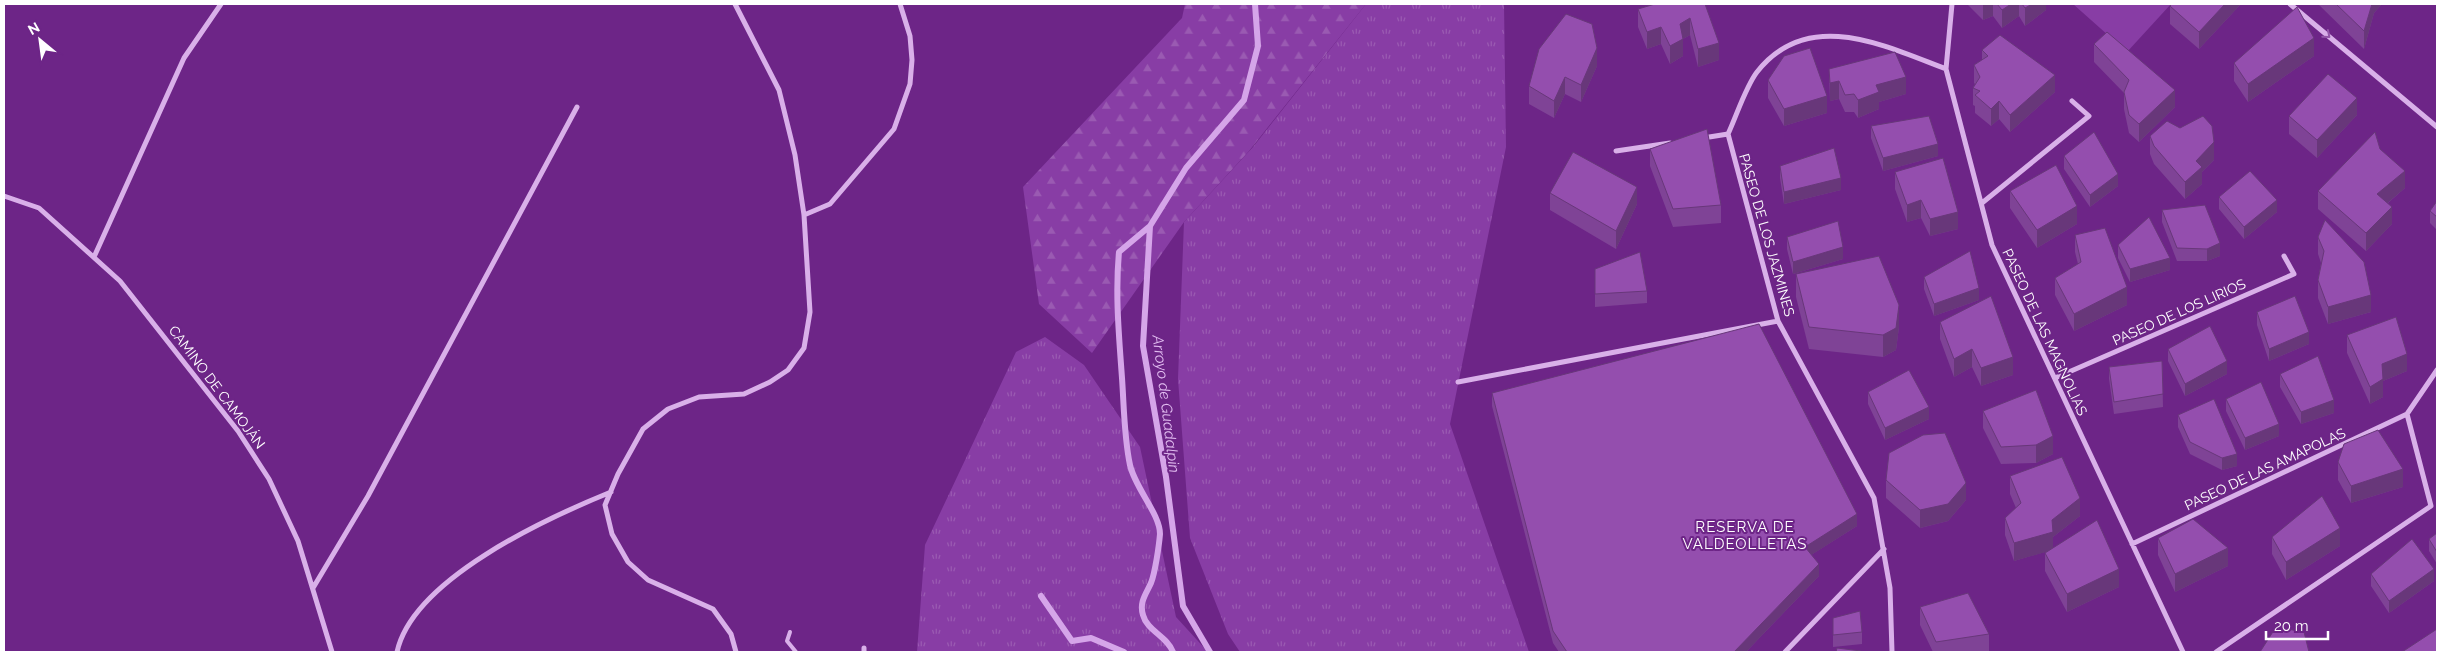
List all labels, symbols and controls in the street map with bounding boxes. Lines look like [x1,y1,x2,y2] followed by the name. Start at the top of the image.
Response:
[15,15,65,65] north arrow
[25,19,42,38] text: N
[2321,29,2330,38] one-way arrow
[1736,152,1798,319] street label: PASEO DE LOS JAZMINES
[1999,246,2091,418] street label: PASEO DE LAS MAGNOLIAS
[2110,275,2248,349] street label: PASEO DE LOS LIRIOS
[166,322,269,452] street label: CAMINO DE CAMOJÁN
[1148,333,1183,474] water label: Arroyo de Guadalpin
[2182,424,2349,513] street label: PASEO DE LAS AMAPOLAS
[1683,518,1807,553] district label: RESERVA DE VALDEOLLETAS
[2266,608,2328,640] scale bar
[2274,617,2309,635] text: 20 m

